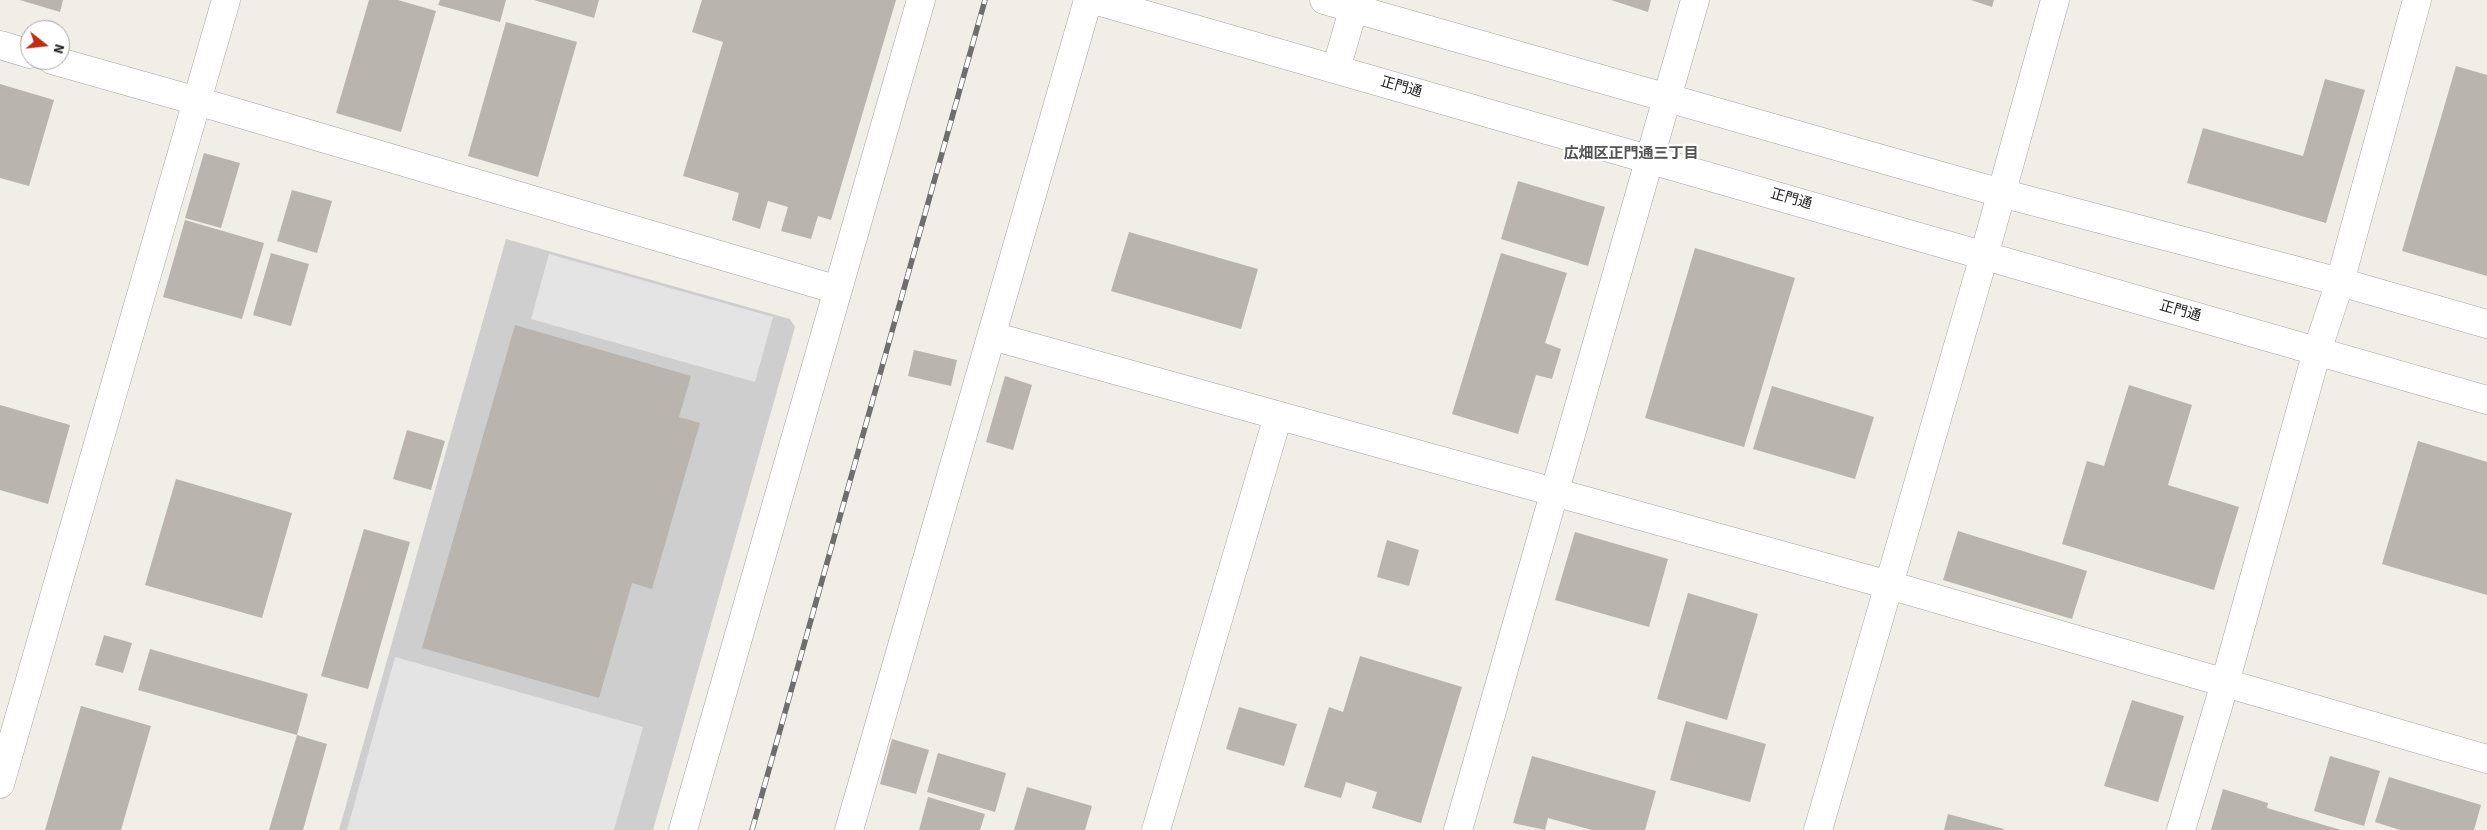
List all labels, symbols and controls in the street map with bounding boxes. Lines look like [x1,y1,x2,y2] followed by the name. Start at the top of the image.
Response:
[20,20,70,70] north arrow
[48,42,69,56] text: N
[1378,74,1424,102] street label: 正門通
[1564,146,1698,164] district label: 広畑区正門通三丁目
[1768,186,1814,214] street label: 正門通
[2157,298,2203,326] street label: 正門通

